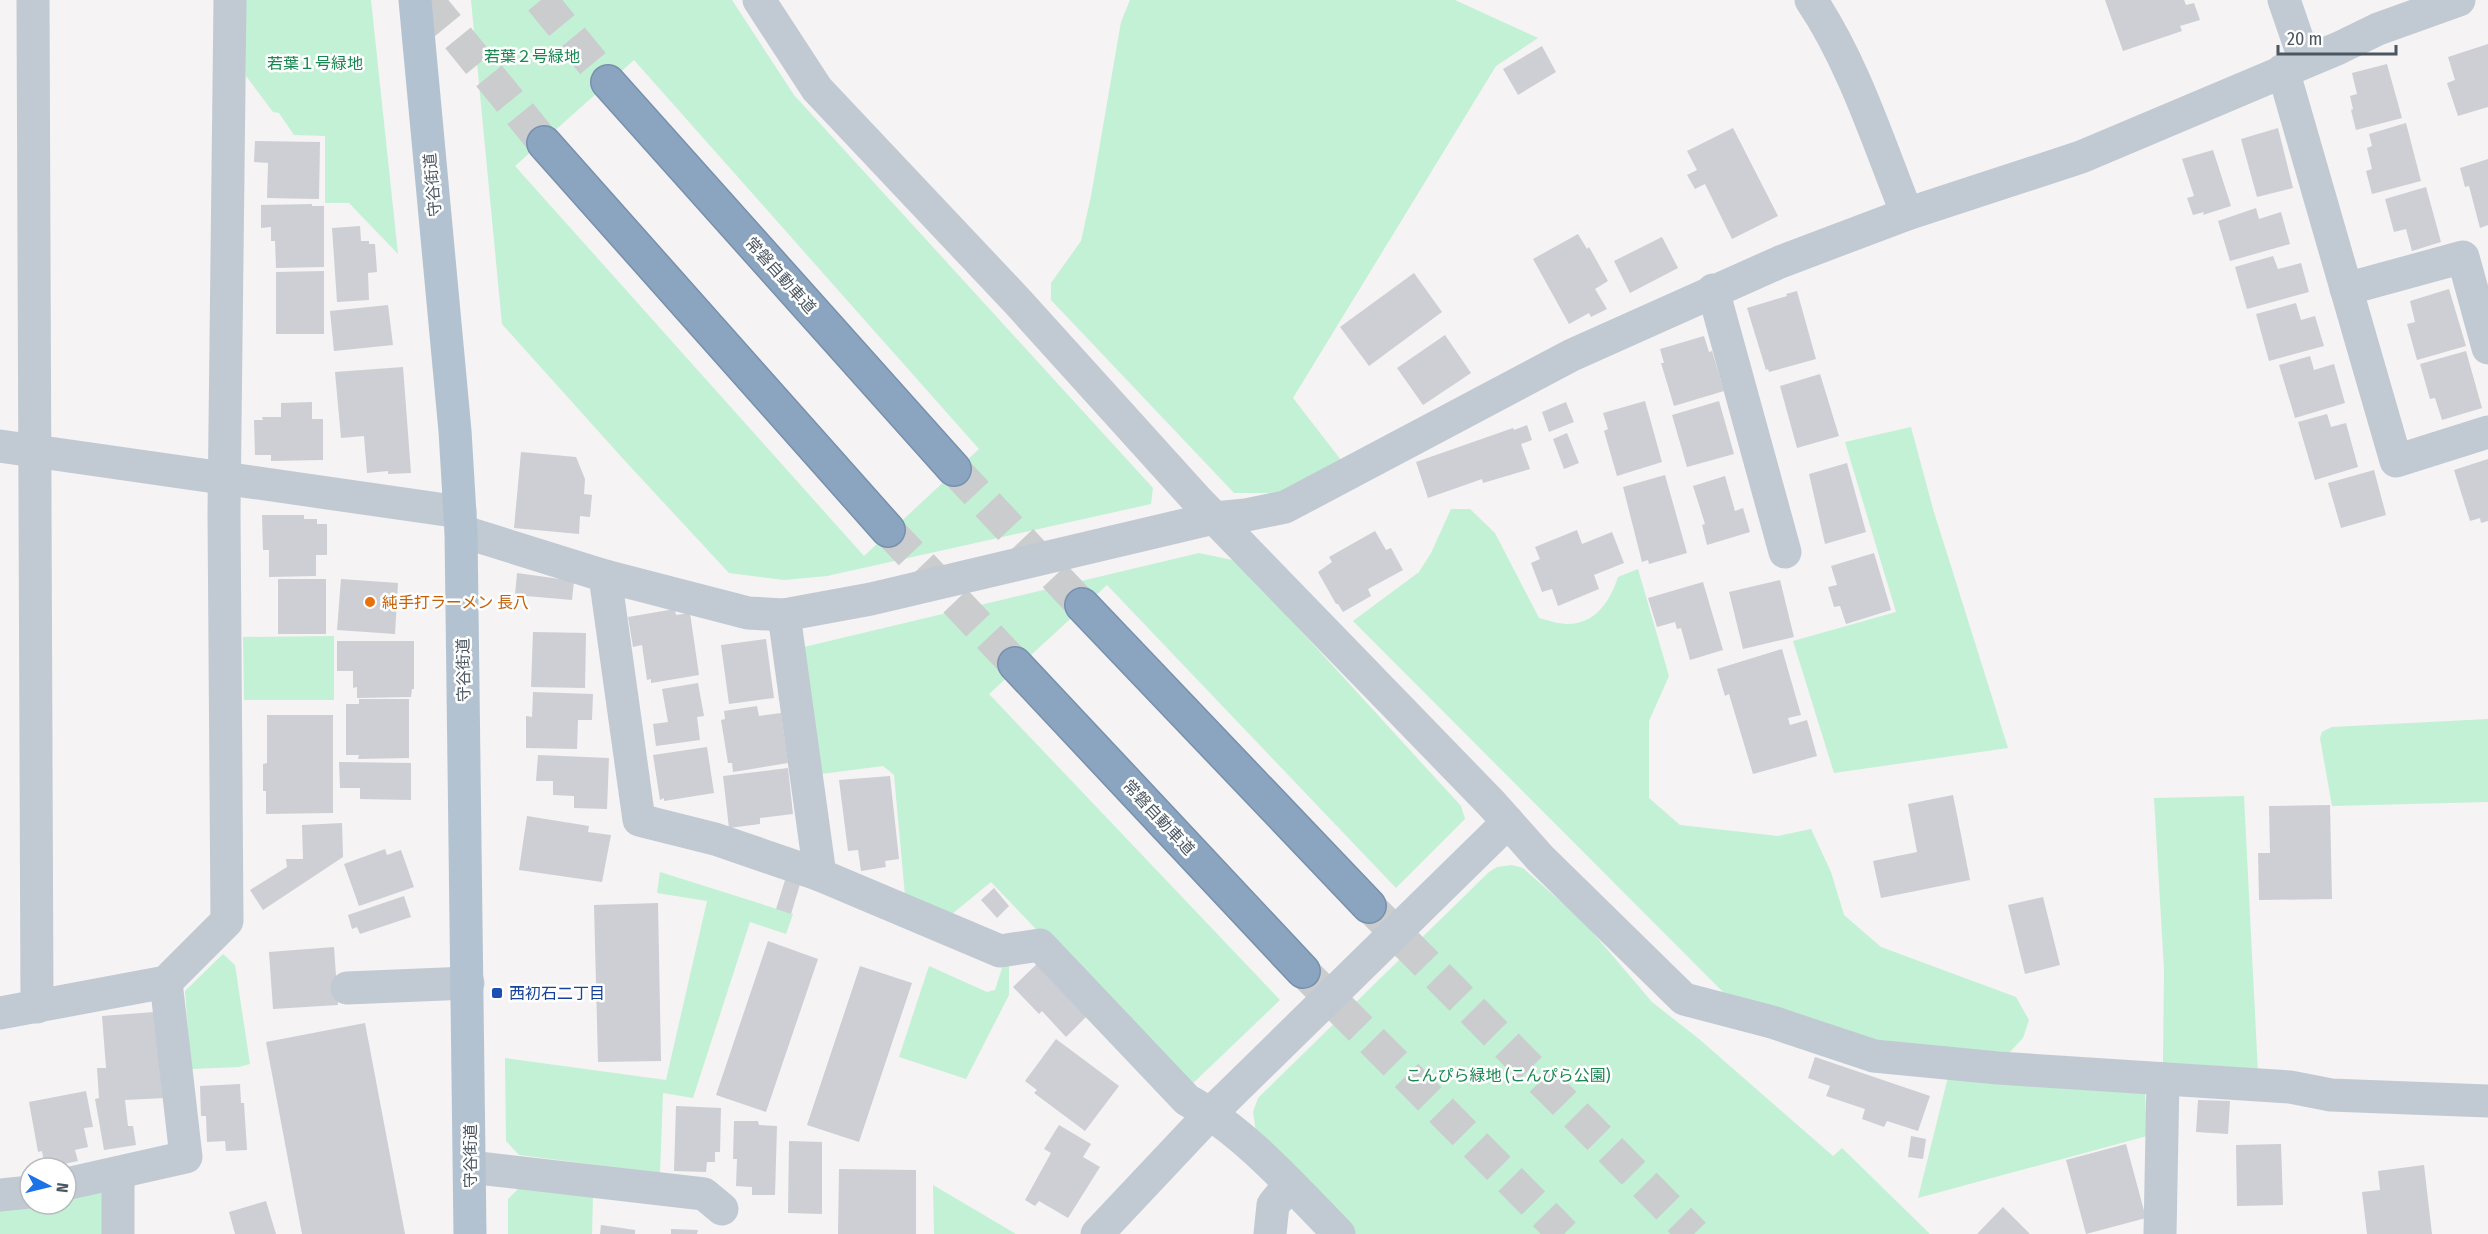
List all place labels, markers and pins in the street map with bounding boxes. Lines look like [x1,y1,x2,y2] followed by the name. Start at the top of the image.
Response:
[382,593,529,612] place label: 純手打ラーメン 長八
[363,595,377,609] marker: 純手打ラーメン 長八
[509,984,605,1003] place label: 西初石二丁目
[490,986,504,1000] marker: 西初石二丁目

